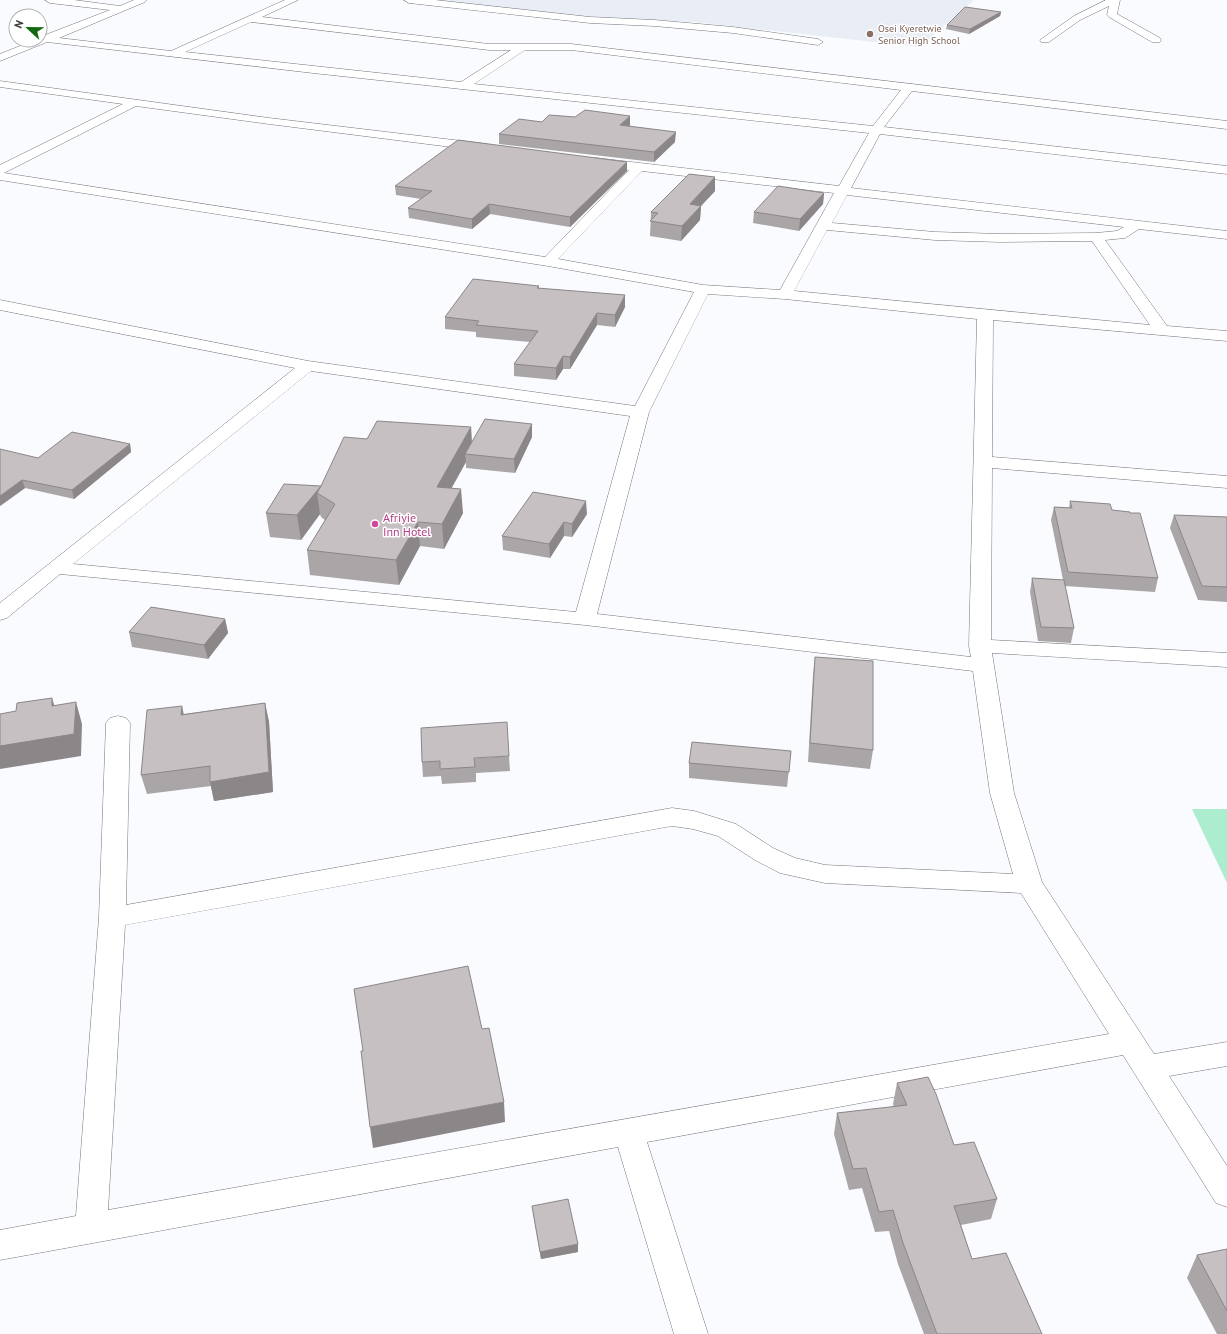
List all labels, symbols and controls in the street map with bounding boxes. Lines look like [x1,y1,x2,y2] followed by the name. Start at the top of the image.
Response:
[8,8,48,48] north arrow
[11,18,27,30] text: N
[878,22,960,47] place label: Osei Kyeretwie Senior High School
[865,29,875,39] marker: Osei Kyeretwie Senior High School
[383,510,431,539] place label: Afriyie Inn Hotel
[370,519,380,529] marker: Afriyie Inn Hotel

